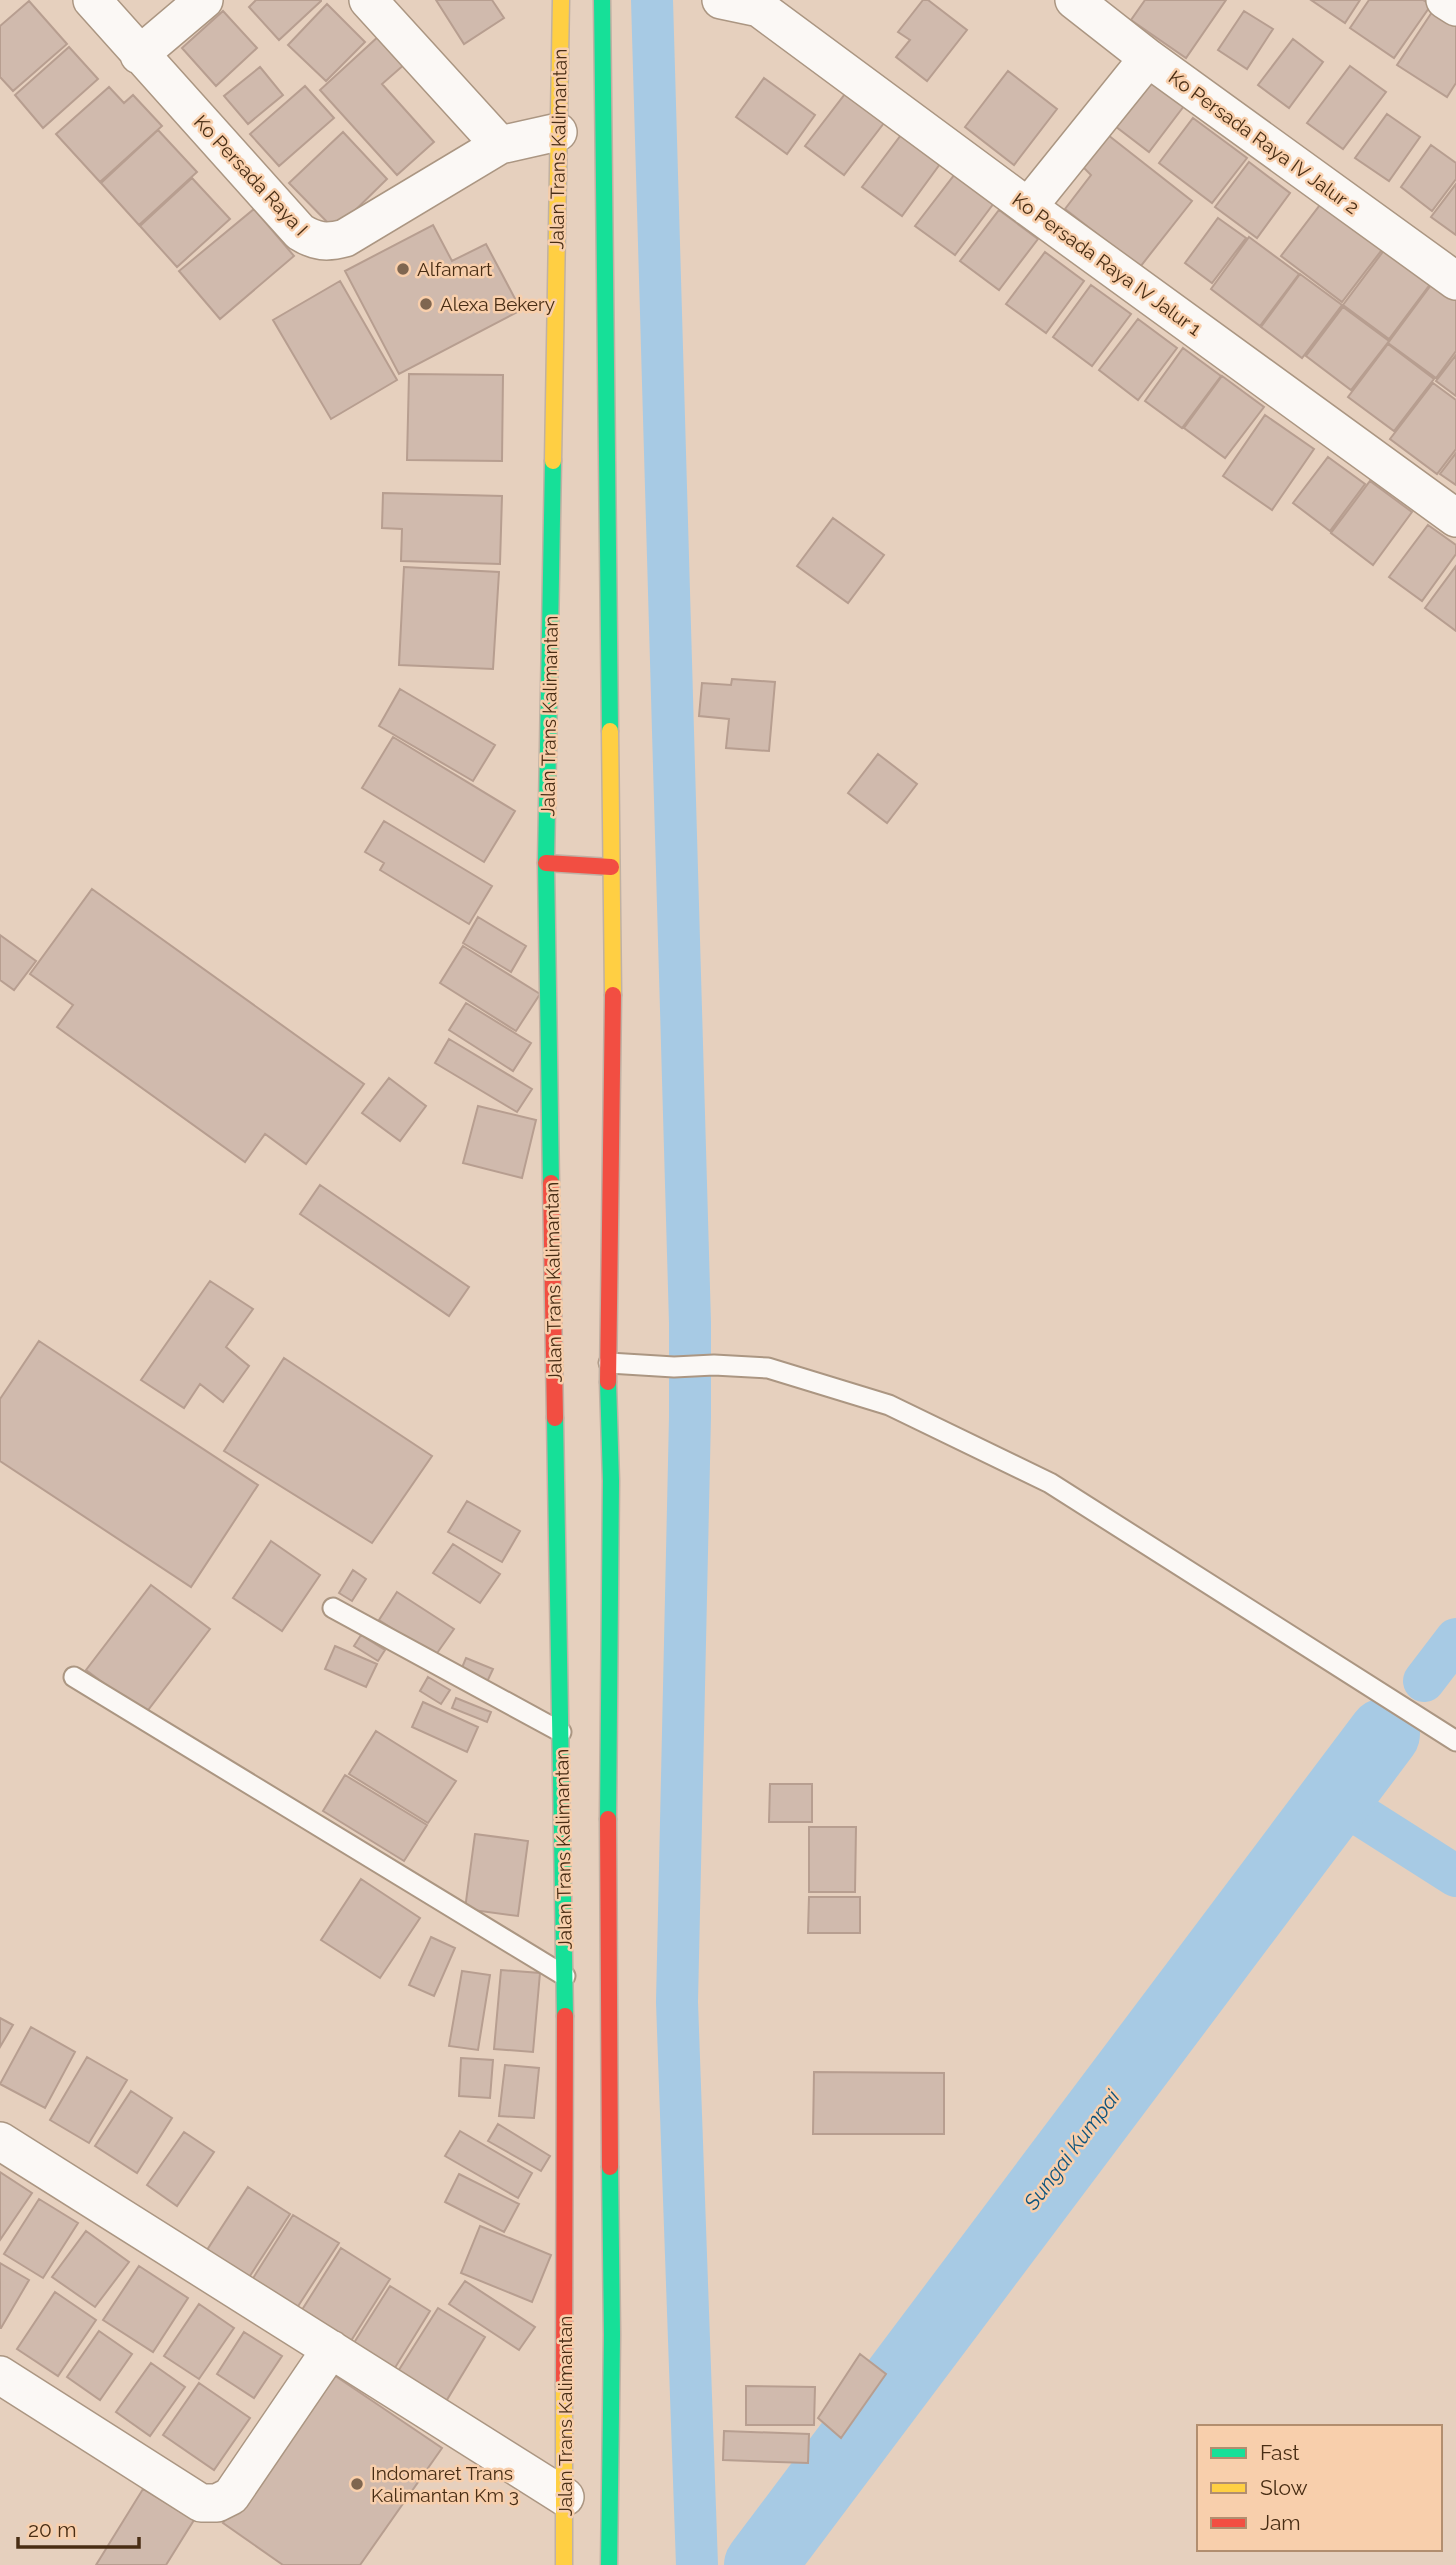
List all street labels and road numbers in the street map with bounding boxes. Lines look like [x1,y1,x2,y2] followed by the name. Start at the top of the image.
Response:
[545,48,571,250] street label: Jalan Trans Kalimantan
[1165,66,1363,218] street label: Ko Persada Raya IV Jalur 2
[190,110,312,240] street label: Ko Persada Raya I
[1008,188,1206,340] street label: Ko Persada Raya IV Jalur 1
[536,615,562,817] street label: Jalan Trans Kalimantan
[540,1181,566,1383] street label: Jalan Trans Kalimantan
[550,1748,576,1950] street label: Jalan Trans Kalimantan
[554,2316,576,2516] street label: Jalan Trans Kalimantan

